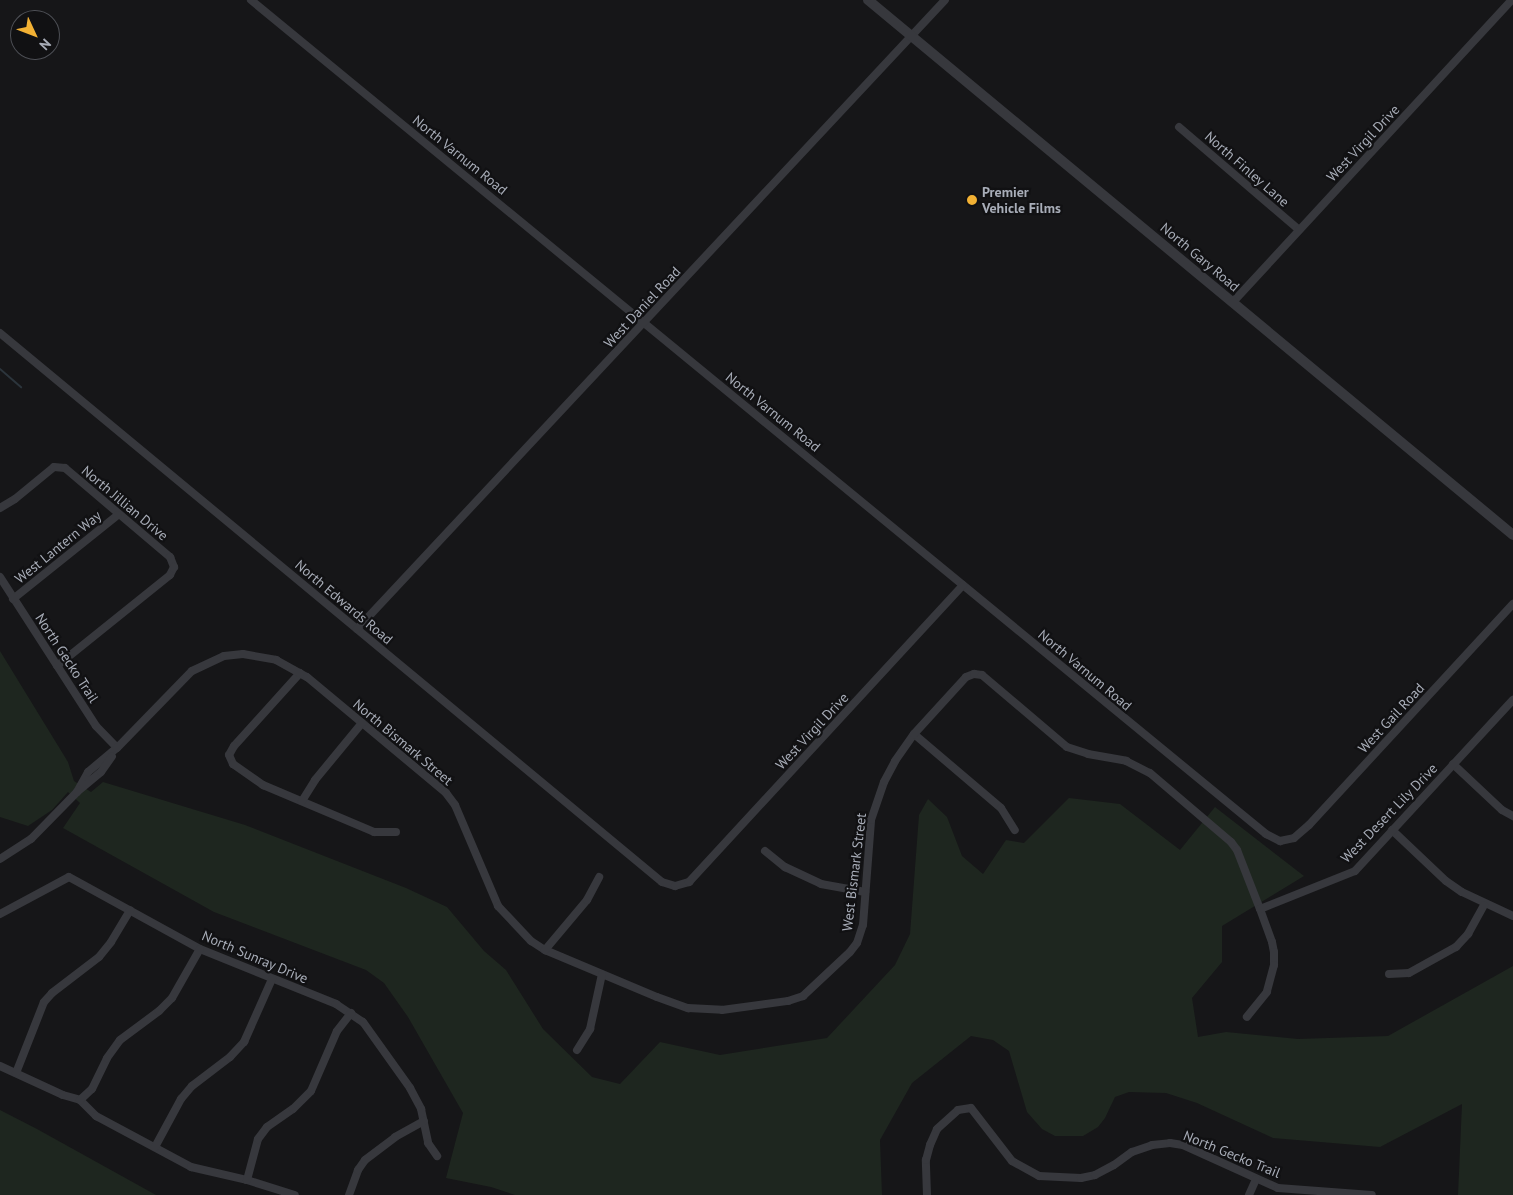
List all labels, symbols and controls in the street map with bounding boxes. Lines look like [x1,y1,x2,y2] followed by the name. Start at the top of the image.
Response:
[10,10,60,60] north arrow
[36,35,55,54] text: N
[1323,101,1403,185] street label: West Virgil Drive
[409,112,511,198] street label: North Varnum Road
[1201,128,1293,210] street label: North Finley Lane
[982,184,1061,216] place label: Premier Vehicle Films
[966,194,978,206] marker: Premier Vehicle Films
[1157,219,1243,295] street label: North Gary Road
[600,263,684,351] street label: West Daniel Road
[722,369,824,455] street label: North Varnum Road
[78,462,172,544] street label: North Jillian Drive
[11,507,105,587] street label: West Lantern Way
[292,556,396,648] street label: North Edwards Road
[32,610,102,706] street label: North Gecko Trail
[1035,626,1135,714] street label: North Varnum Road
[1354,680,1428,756] street label: West Gail Road
[772,689,852,773] street label: West Virgil Drive
[350,695,456,789] street label: North Bismark Street
[1337,760,1441,866] street label: West Desert Lily Drive
[838,812,870,932] street label: West Bismark Street
[199,927,311,987] street label: North Sunray Drive
[1181,1127,1283,1181] street label: North Gecko Trail

